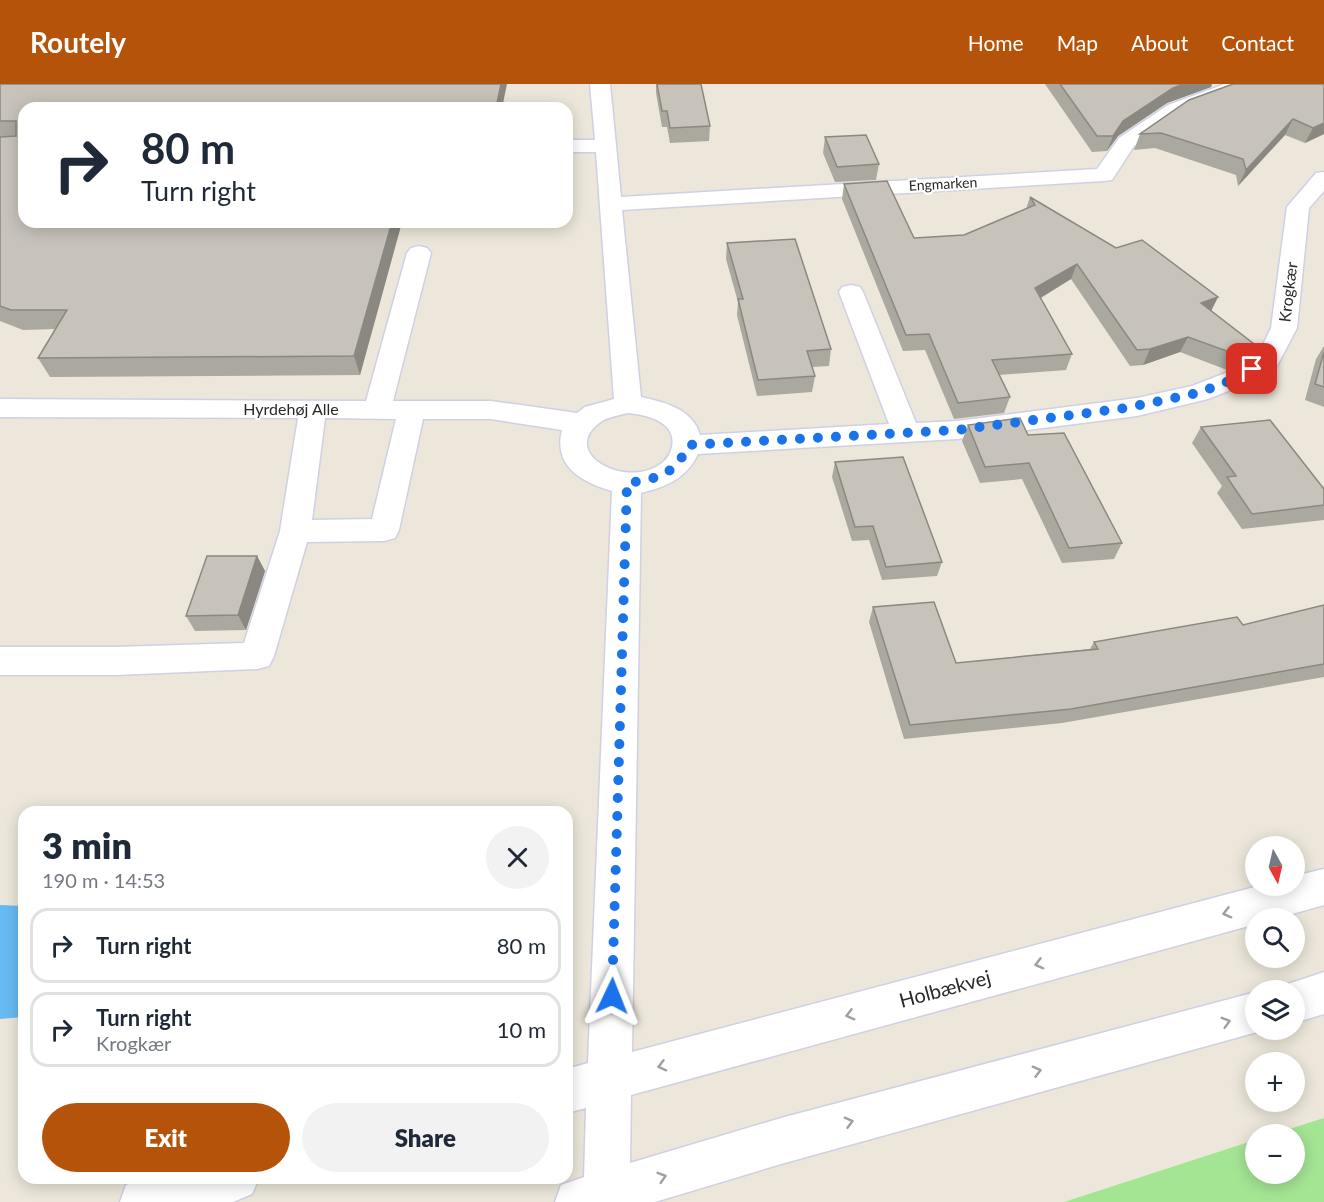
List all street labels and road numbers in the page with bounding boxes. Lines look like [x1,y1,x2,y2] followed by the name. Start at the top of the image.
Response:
[908,173,978,194] street label: Engmarken
[1274,261,1301,323] street label: Krogkær
[243,399,339,418] street label: Hyrdehøj Alle
[896,964,993,1012] street label: Holbækvej

